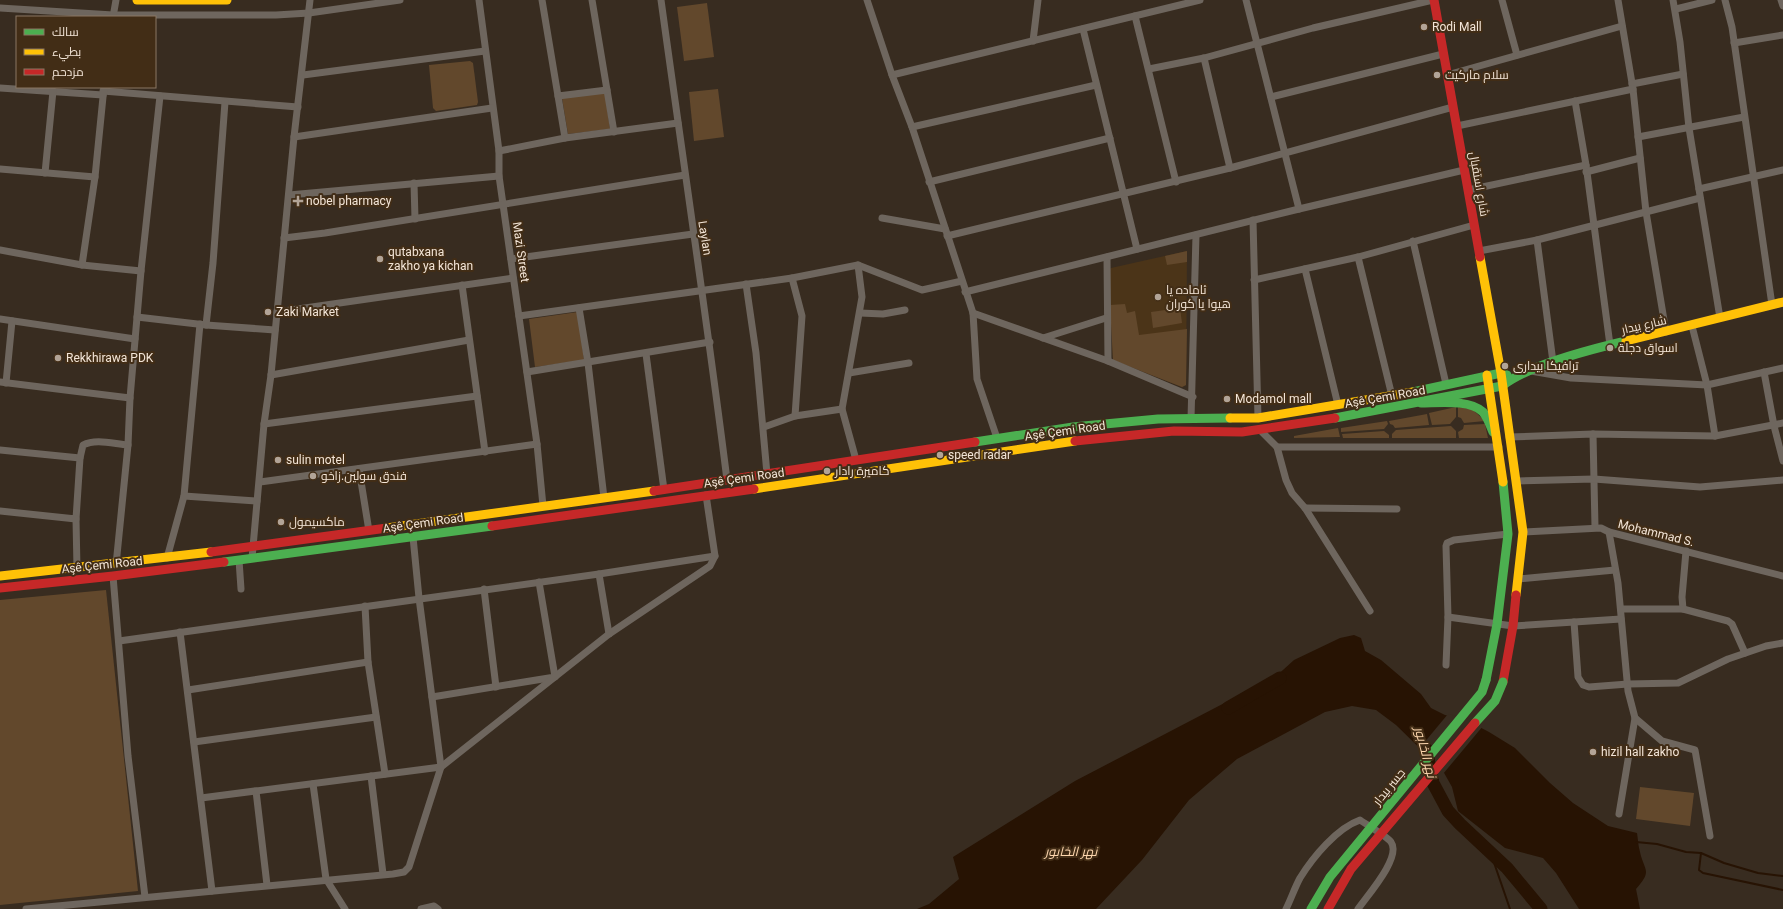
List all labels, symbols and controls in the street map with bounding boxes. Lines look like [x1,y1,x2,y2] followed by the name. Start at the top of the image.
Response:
[16,16,156,88] legend
[1432,20,1482,34] place label: Rodi Mall
[1419,22,1429,32] marker: Rodi Mall
[52,25,79,39] text: سالك
[52,45,81,62] text: بطيء
[52,65,84,80] text: مزدحم
[1445,68,1509,83] place label: سلام ماركيت
[1432,70,1442,80] marker: سلام ماركيت
[1465,150,1492,218] street label: شارع استقبال
[306,194,392,208] place label: nobel pharmacy
[293,196,303,206] marker: nobel pharmacy
[695,220,715,256] street label: Laylan
[510,221,532,283] street label: Mazi Street
[388,245,473,273] place label: qutabxana zakho ya kichan
[375,254,385,264] marker: qutabxana zakho ya kichan
[1166,283,1231,311] place label: ئاماده یا هیوا یا کوران
[1153,292,1163,302] marker: ئاماده یا هیوا یا کوران
[276,305,339,319] place label: Zaki Market
[263,307,273,317] marker: Zaki Market
[1619,313,1668,338] street label: شارع بيدار
[1618,341,1678,355] place label: اسواق دجلة
[1605,343,1615,353] marker: اسواق دجلة
[66,351,154,365] place label: Rekkhirawa PDK
[53,353,63,363] marker: Rekkhirawa PDK
[1513,359,1579,373] place label: ترافيكا بيدارى
[1500,361,1510,371] marker: ترافيكا بيدارى
[1344,383,1426,411] street label: Aşê Çemi Road
[1235,392,1312,406] place label: Modamol mall
[1222,394,1232,404] marker: Modamol mall
[1024,418,1106,444] street label: Aşê Çemi Road
[948,448,1011,462] place label: speed radar
[935,450,945,460] marker: speed radar
[286,453,345,467] place label: sulin motel
[273,455,283,465] marker: sulin motel
[834,464,889,478] place label: كاميرة رادار
[703,465,785,491] street label: Aşê Çemi Road
[822,466,832,476] marker: كاميرة رادار
[321,469,407,483] place label: فندق سولين.زاخو
[308,471,318,481] marker: فندق سولين.زاخو
[382,510,464,536] street label: Aşê Çemi Road
[289,515,345,529] place label: ماكسيمول
[276,517,286,527] marker: ماكسيمول
[1616,517,1696,549] street label: Mohammad S.
[61,554,143,576] street label: Aşê Çemi Road
[1410,723,1440,781] water label: نهر الخابور
[1601,745,1679,759] place label: hizil hall zakho
[1588,747,1598,757] marker: hizil hall zakho
[1369,766,1408,809] street label: جسر بيدار
[1043,844,1099,860] water label: نهر الخابور

